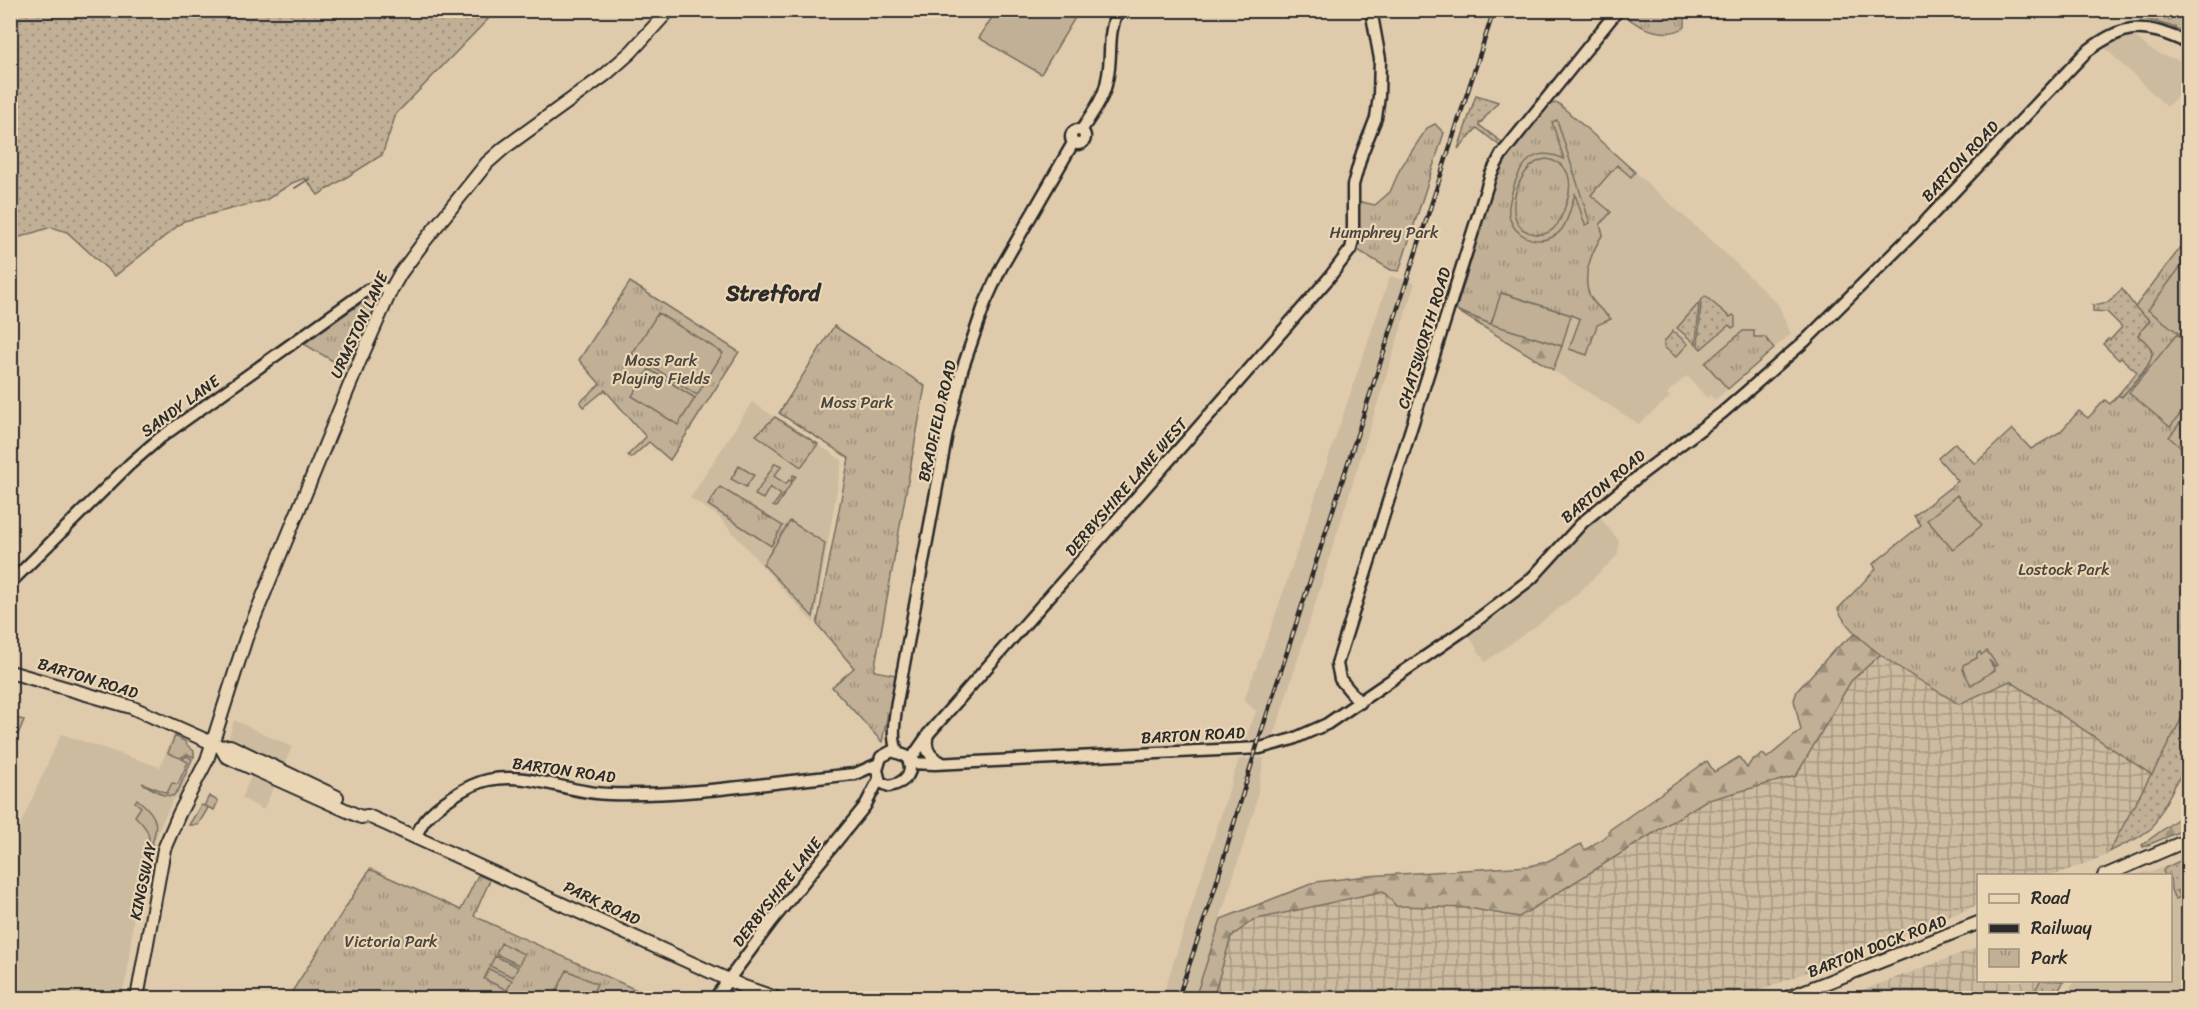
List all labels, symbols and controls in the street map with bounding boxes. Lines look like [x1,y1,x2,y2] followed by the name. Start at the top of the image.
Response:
[1914,113,2006,209] street label: BARTON ROAD
[1329,218,1439,247] park label: Humphrey Park
[1389,263,1459,412] street label: CHATSWORTH ROAD
[322,266,397,383] street label: URMSTON LANE
[725,274,822,313] district label: Stretford
[612,346,710,393] park label: Moss Park Playing Fields
[909,357,965,484] street label: BRADFIELD ROAD
[134,366,227,445] street label: SANDY LANE
[821,388,894,417] park label: Moss Park
[1057,410,1196,563] street label: DERBYSHIRE LANE WEST
[1554,441,1652,531] street label: BARTON ROAD
[2018,555,2110,584] park label: Lostock Park
[34,649,142,707] street label: BARTON ROAD
[1140,718,1246,752] street label: BARTON ROAD
[510,748,618,792] street label: BARTON ROAD
[725,830,830,953] street label: DERBYSHIRE LANE
[121,839,165,923] street label: KINGSWAY
[559,872,646,934] street label: PARK ROAD
[1977,874,2172,982] legend
[2031,882,2071,914] text: Road
[1803,906,1951,986] street label: BARTON DOCK ROAD
[2031,912,2093,944] text: Railway
[345,927,438,956] park label: Victoria Park
[2031,942,2068,974] text: Park

